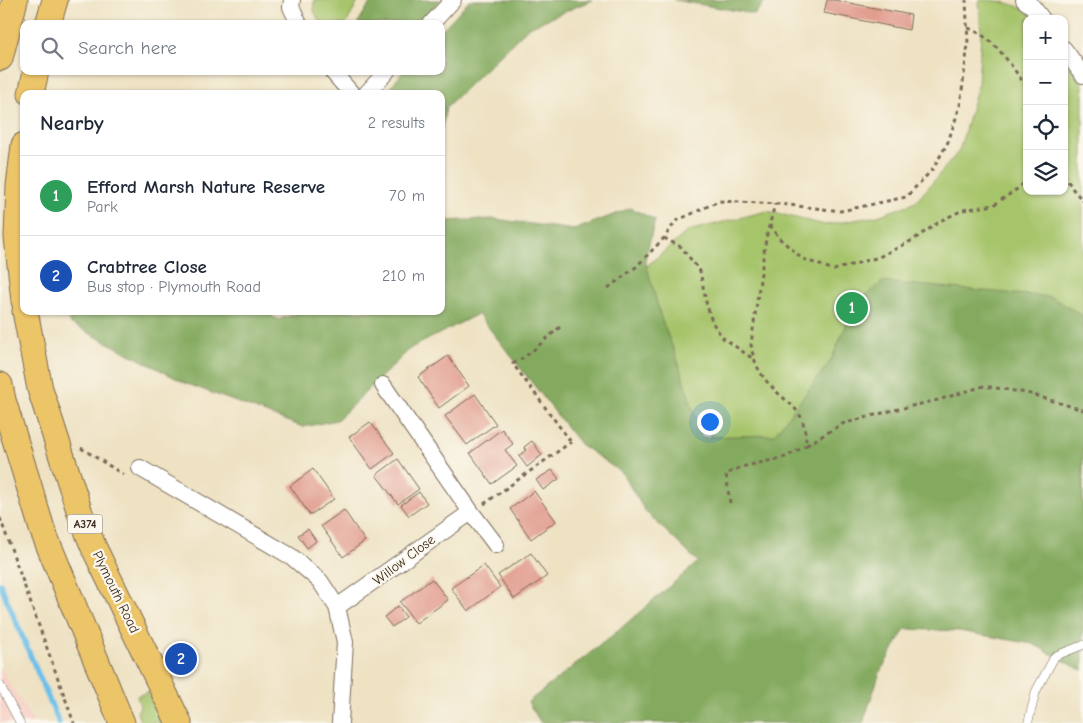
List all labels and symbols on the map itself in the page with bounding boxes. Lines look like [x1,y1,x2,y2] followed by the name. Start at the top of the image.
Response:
[836,289,868,327] pin: 1
[697,409,723,435] your location
[68,514,102,534] road number: A374
[370,531,438,589] street label: Willow Close
[89,548,143,636] street label: Plymouth Road
[165,640,197,678] pin: 2

